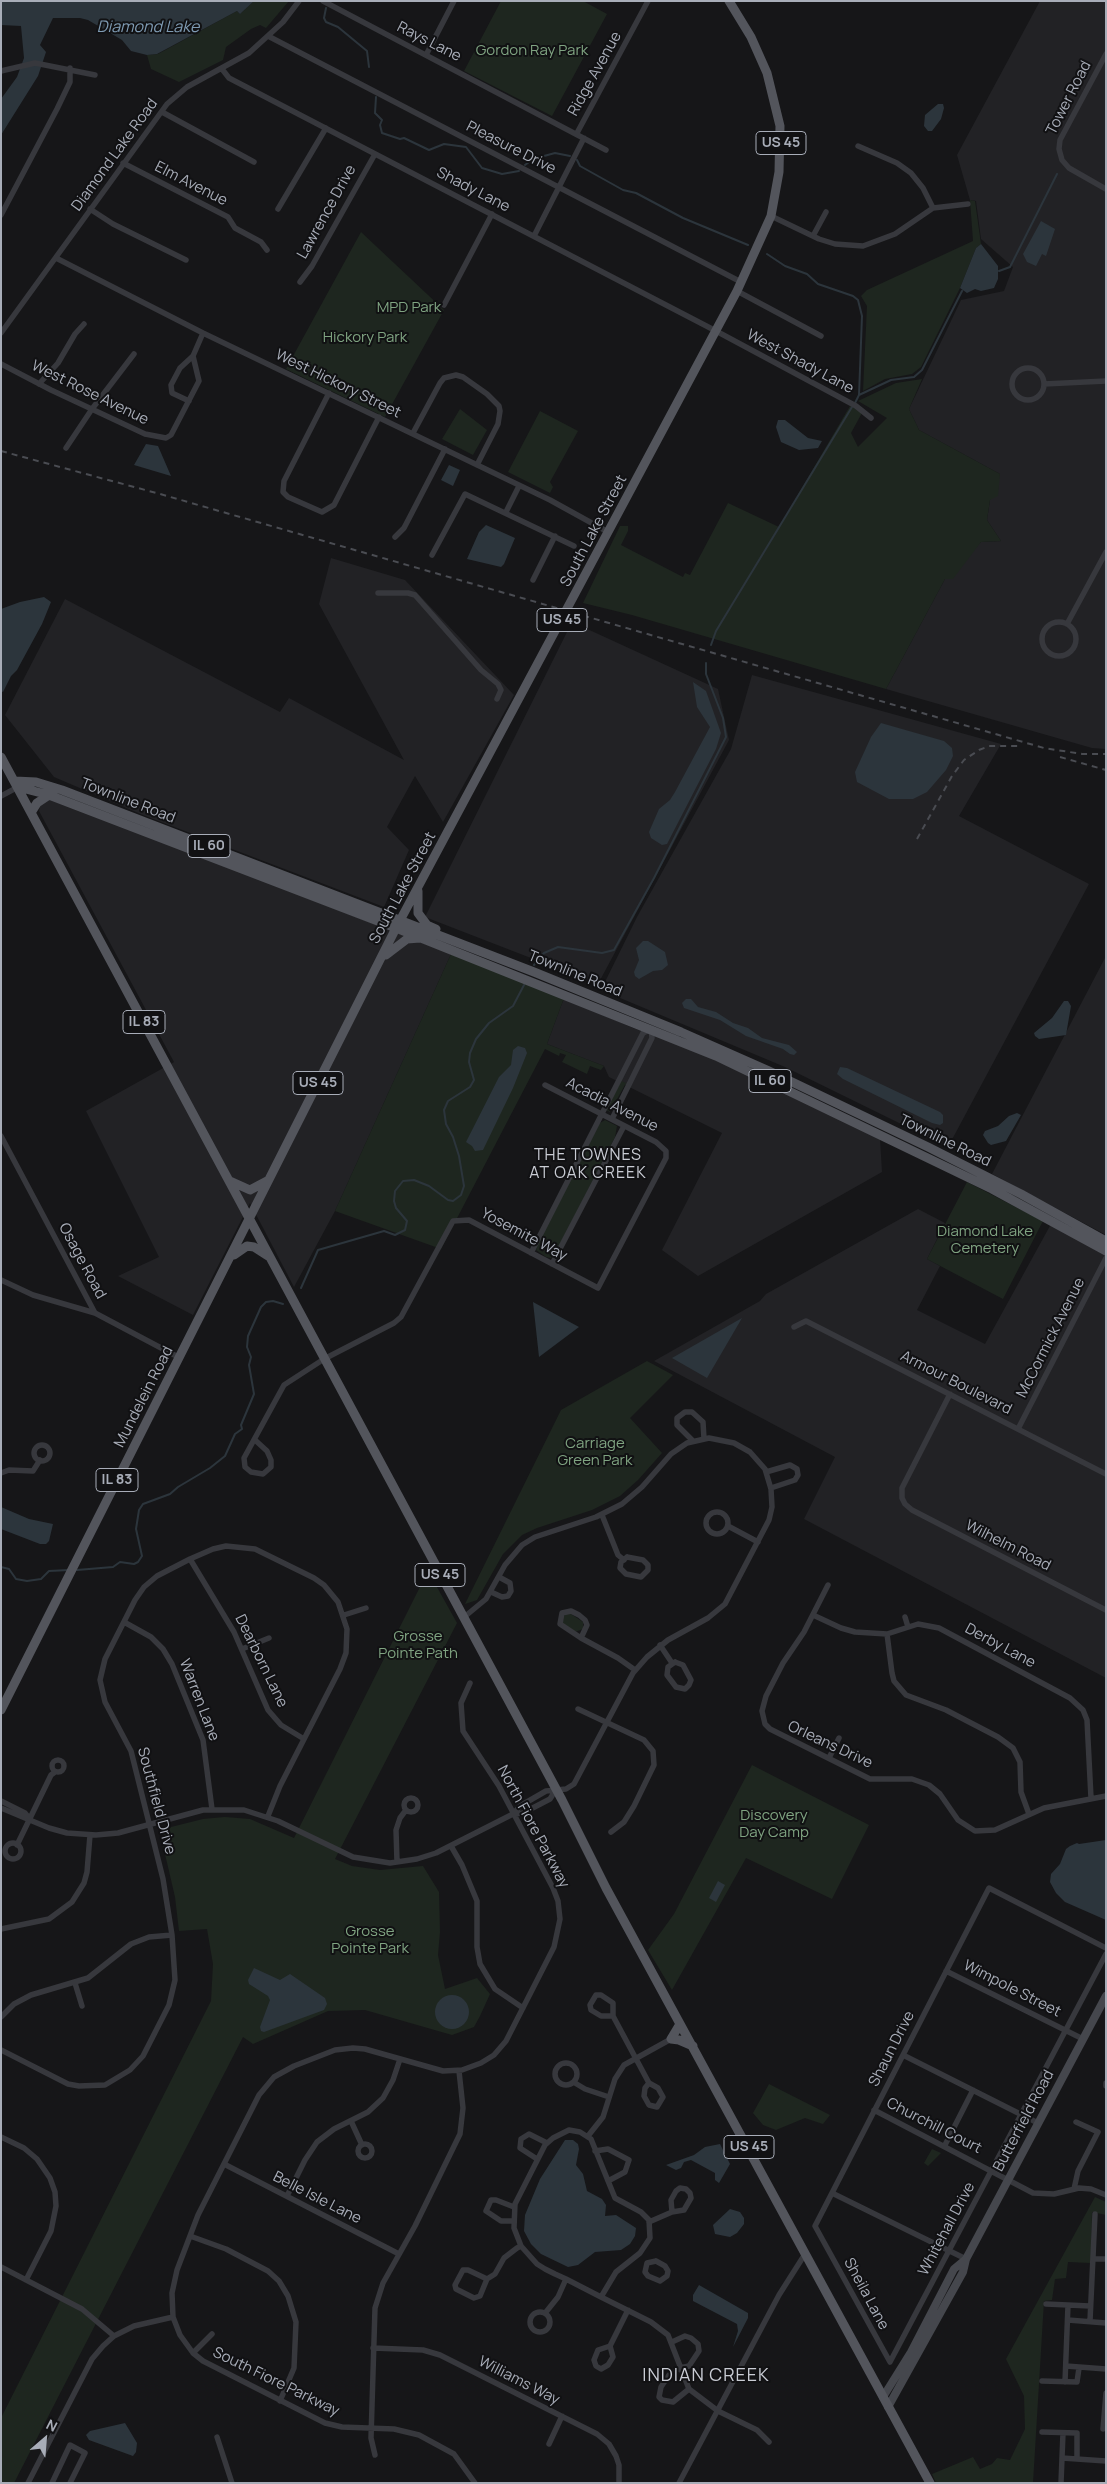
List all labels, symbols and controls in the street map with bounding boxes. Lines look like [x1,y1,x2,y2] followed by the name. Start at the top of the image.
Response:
[97,18,199,38] water label: Diamond Lake
[394,18,464,66] street label: Rays Lane
[564,29,626,119] street label: Ridge Avenue
[476,42,588,60] park label: Gordon Ray Park
[1043,58,1095,138] street label: Tower Road
[68,95,162,215] street label: Diamond Lake Road
[463,118,559,178] street label: Pleasure Drive
[756,132,806,154] road number: US 45
[152,158,230,210] street label: Elm Avenue
[294,162,360,262] street label: Lawrence Drive
[433,164,513,216] street label: Shady Lane
[377,299,441,317] park label: MPD Park
[743,326,857,398] street label: West Shady Lane
[323,329,407,347] park label: Hickory Park
[272,346,404,422] street label: West Hickory Street
[29,357,151,429] street label: West Rose Avenue
[557,472,631,590] street label: South Lake Street
[537,608,587,632] road number: US 45
[78,775,178,827] street label: Townline Road
[366,829,440,947] street label: South Lake Street
[188,834,230,858] road number: IL 60
[525,947,625,1001] street label: Townline Road
[123,1010,165,1034] road number: IL 83
[749,1070,791,1092] road number: IL 60
[293,1072,343,1094] road number: US 45
[563,1074,661,1136] street label: Acadia Avenue
[896,1111,994,1171] street label: Townline Road
[528,1146,648,1184] district label: THE TOWNES AT OAK CREEK
[478,1205,570,1265] street label: Yosemite Way
[55,1220,109,1302] street label: Osage Road
[937,1223,1033,1258] park label: Diamond Lake Cemetery
[1013,1275,1089,1401] street label: McCormick Avenue
[111,1343,177,1451] street label: Mundelein Road
[897,1347,1015,1419] street label: Armour Boulevard
[558,1435,632,1470] park label: Carriage Green Park
[96,1468,138,1492] road number: IL 83
[962,1517,1054,1575] street label: Wilhelm Road
[415,1564,465,1586] road number: US 45
[231,1612,291,1710] street label: Dearborn Lane
[962,1620,1038,1672] street label: Derby Lane
[378,1628,458,1663] park label: Grosse Pointe Path
[175,1656,223,1744] street label: Warren Lane
[785,1717,875,1773] street label: Orleans Drive
[133,1745,179,1857] street label: Southfield Drive
[493,1763,573,1891] street label: North Fiore Parkway
[739,1807,809,1842] park label: Discovery Day Camp
[331,1923,409,1958] park label: Grosse Pointe Park
[960,1957,1064,2021] street label: Wimpole Street
[865,2008,919,2090] street label: Shaun Drive
[990,2067,1058,2175] street label: Butterfield Road
[883,2094,985,2158] street label: Churchill Court
[724,2136,774,2158] road number: US 45
[270,2168,364,2228] street label: Belle Isle Lane
[915,2179,979,2279] street label: Whitehall Drive
[840,2255,892,2333] street label: Sheila Lane
[210,2344,342,2420] street label: South Fiore Parkway
[475,2353,563,2409] street label: Williams Way
[641,2365,771,2387] district label: INDIAN CREEK
[20,2414,70,2464] north arrow
[43,2414,61,2436] text: N

